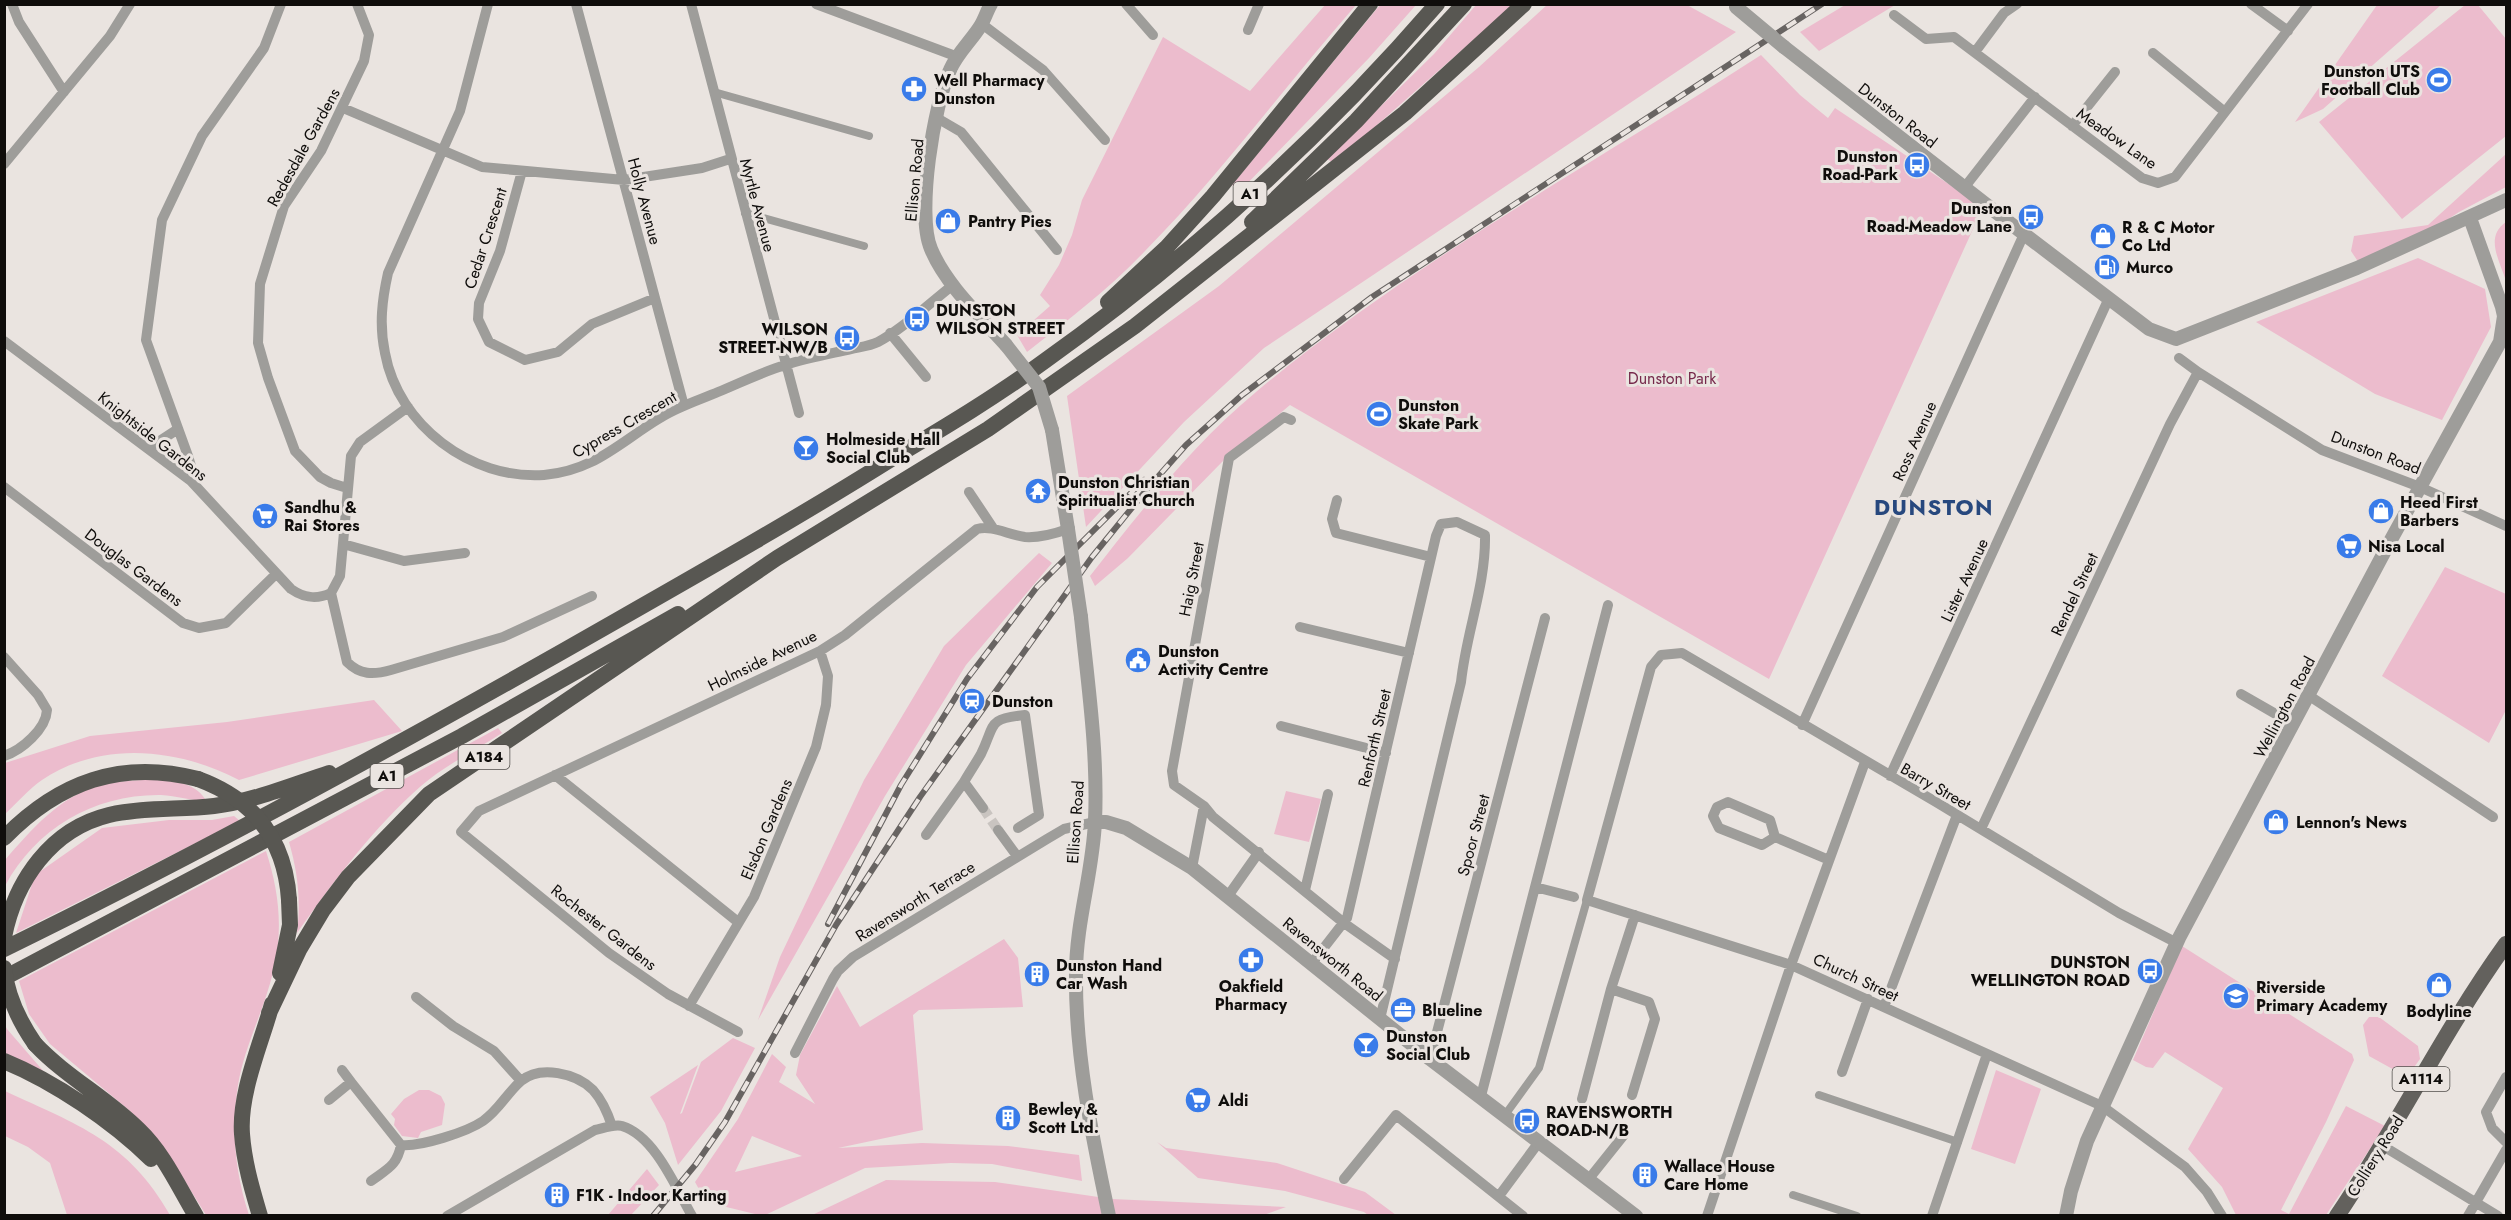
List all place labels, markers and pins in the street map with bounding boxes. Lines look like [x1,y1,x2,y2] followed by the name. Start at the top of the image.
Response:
[2321,60,2420,101] place label: Dunston UTS Football Club
[2424,65,2454,95] sports icon: Dunston UTS Football Club
[934,69,1045,110] place label: Well Pharmacy Dunston
[899,74,929,104] pharmacy icon: Well Pharmacy Dunston
[1822,145,1899,186] place label: Dunston Road-Park
[1902,150,1932,180] bus stop icon: Dunston Road-Park
[1867,197,2012,238] place label: Dunston Road-Meadow Lane
[2016,202,2046,232] bus stop icon: Dunston Road-Meadow Lane
[933,206,963,236] shop icon: Pantry Pies
[968,210,1051,233] place label: Pantry Pies
[2122,216,2215,257] place label: R & C Motor Co Ltd
[2088,221,2118,251] shop icon: R & C Motor Co Ltd
[2092,252,2122,282] fuel station icon: Murco
[2126,256,2173,279] place label: Murco
[936,299,1065,340] place label: DUNSTON WILSON STREET
[902,304,932,334] bus stop icon: DUNSTON WILSON STREET
[718,318,828,359] place label: WILSON STREET-NW/B
[832,323,862,353] bus stop icon: WILSON STREET-NW/B
[1398,394,1480,435] place label: Dunston Skate Park
[1364,399,1394,429] sports icon: Dunston Skate Park
[826,428,940,469] place label: Holmeside Hall Social Club
[791,433,821,463] bar icon: Holmeside Hall Social Club
[1058,471,1195,512] place label: Dunston Christian Spiritualist Church
[1023,476,1053,506] temple icon: Dunston Christian Spiritualist Church
[2400,491,2479,532] place label: Heed First Barbers
[284,496,360,537] place label: Sandhu & Rai Stores
[2366,496,2396,526] shop icon: Heed First Barbers
[250,501,280,531] supermarket icon: Sandhu & Rai Stores
[2334,531,2364,561] supermarket icon: Nisa Local
[2368,535,2445,558] place label: Nisa Local
[1157,640,1268,681] place label: Dunston Activity Centre
[1123,645,1153,675] public building icon: Dunston Activity Centre
[957,686,987,716] station icon: Dunston
[992,690,1053,713] place label: Dunston
[2261,807,2291,837] shop icon: Lennon's News
[2296,811,2407,834] place label: Lennon's News
[1236,945,1266,975] pharmacy icon: Oakfield Pharmacy
[1971,951,2130,992] place label: DUNSTON WELLINGTON ROAD
[1056,954,1162,995] place label: Dunston Hand Car Wash
[2135,956,2165,986] bus stop icon: DUNSTON WELLINGTON ROAD
[1022,959,1052,989] building icon: Dunston Hand Car Wash
[2424,970,2454,1000] shop icon: Bodyline
[1215,975,1288,1016] place label: Oakfield Pharmacy
[2256,976,2388,1017] place label: Riverside Primary Academy
[2221,981,2251,1011] school or university icon: Riverside Primary Academy
[1388,995,1418,1025] office icon: Blueline
[1422,999,1482,1022] place label: Blueline
[2406,1000,2472,1023] place label: Bodyline
[1386,1025,1470,1066] place label: Dunston Social Club
[1351,1030,1381,1060] bar icon: Dunston Social Club
[1183,1085,1213,1115] supermarket icon: Aldi
[1217,1089,1248,1112] place label: Aldi
[1028,1098,1099,1139] place label: Bewley & Scott Ltd.
[1546,1101,1672,1142] place label: RAVENSWORTH ROAD-N/B
[993,1103,1023,1133] building icon: Bewley & Scott Ltd.
[1512,1106,1542,1136] bus stop icon: RAVENSWORTH ROAD-N/B
[1664,1155,1775,1196] place label: Wallace House Care Home
[1630,1160,1660,1190] building icon: Wallace House Care Home
[542,1180,572,1210] building icon: F1K - Indoor Karting
[576,1184,727,1207] place label: F1K - Indoor Karting

